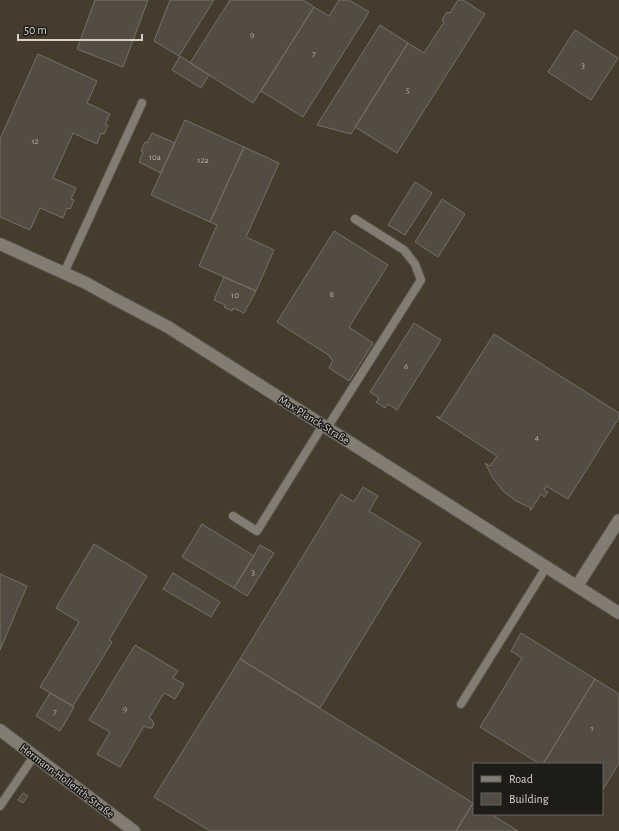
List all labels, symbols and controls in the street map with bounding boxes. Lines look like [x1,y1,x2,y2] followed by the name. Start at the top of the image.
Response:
[18,16,142,42] scale bar
[24,24,47,36] text: 50 m
[250,31,254,40] house number: 9
[312,50,316,59] house number: 7
[581,61,585,70] house number: 3
[406,86,410,95] house number: 5
[31,137,39,146] house number: 12
[149,153,161,162] house number: 10a
[197,156,209,165] house number: 12a
[330,290,334,299] house number: 8
[231,291,239,300] house number: 10
[404,362,408,371] house number: 6
[277,394,351,446] street label: Max-Planck-Straße
[535,433,540,442] house number: 4
[251,568,255,577] house number: 3
[123,705,127,714] house number: 9
[53,708,57,717] house number: 7
[590,724,594,733] house number: 1
[18,742,116,820] street label: Hermann-Hollerith-Straße
[473,763,603,815] legend
[509,773,533,785] text: Road
[509,793,549,805] text: Building

